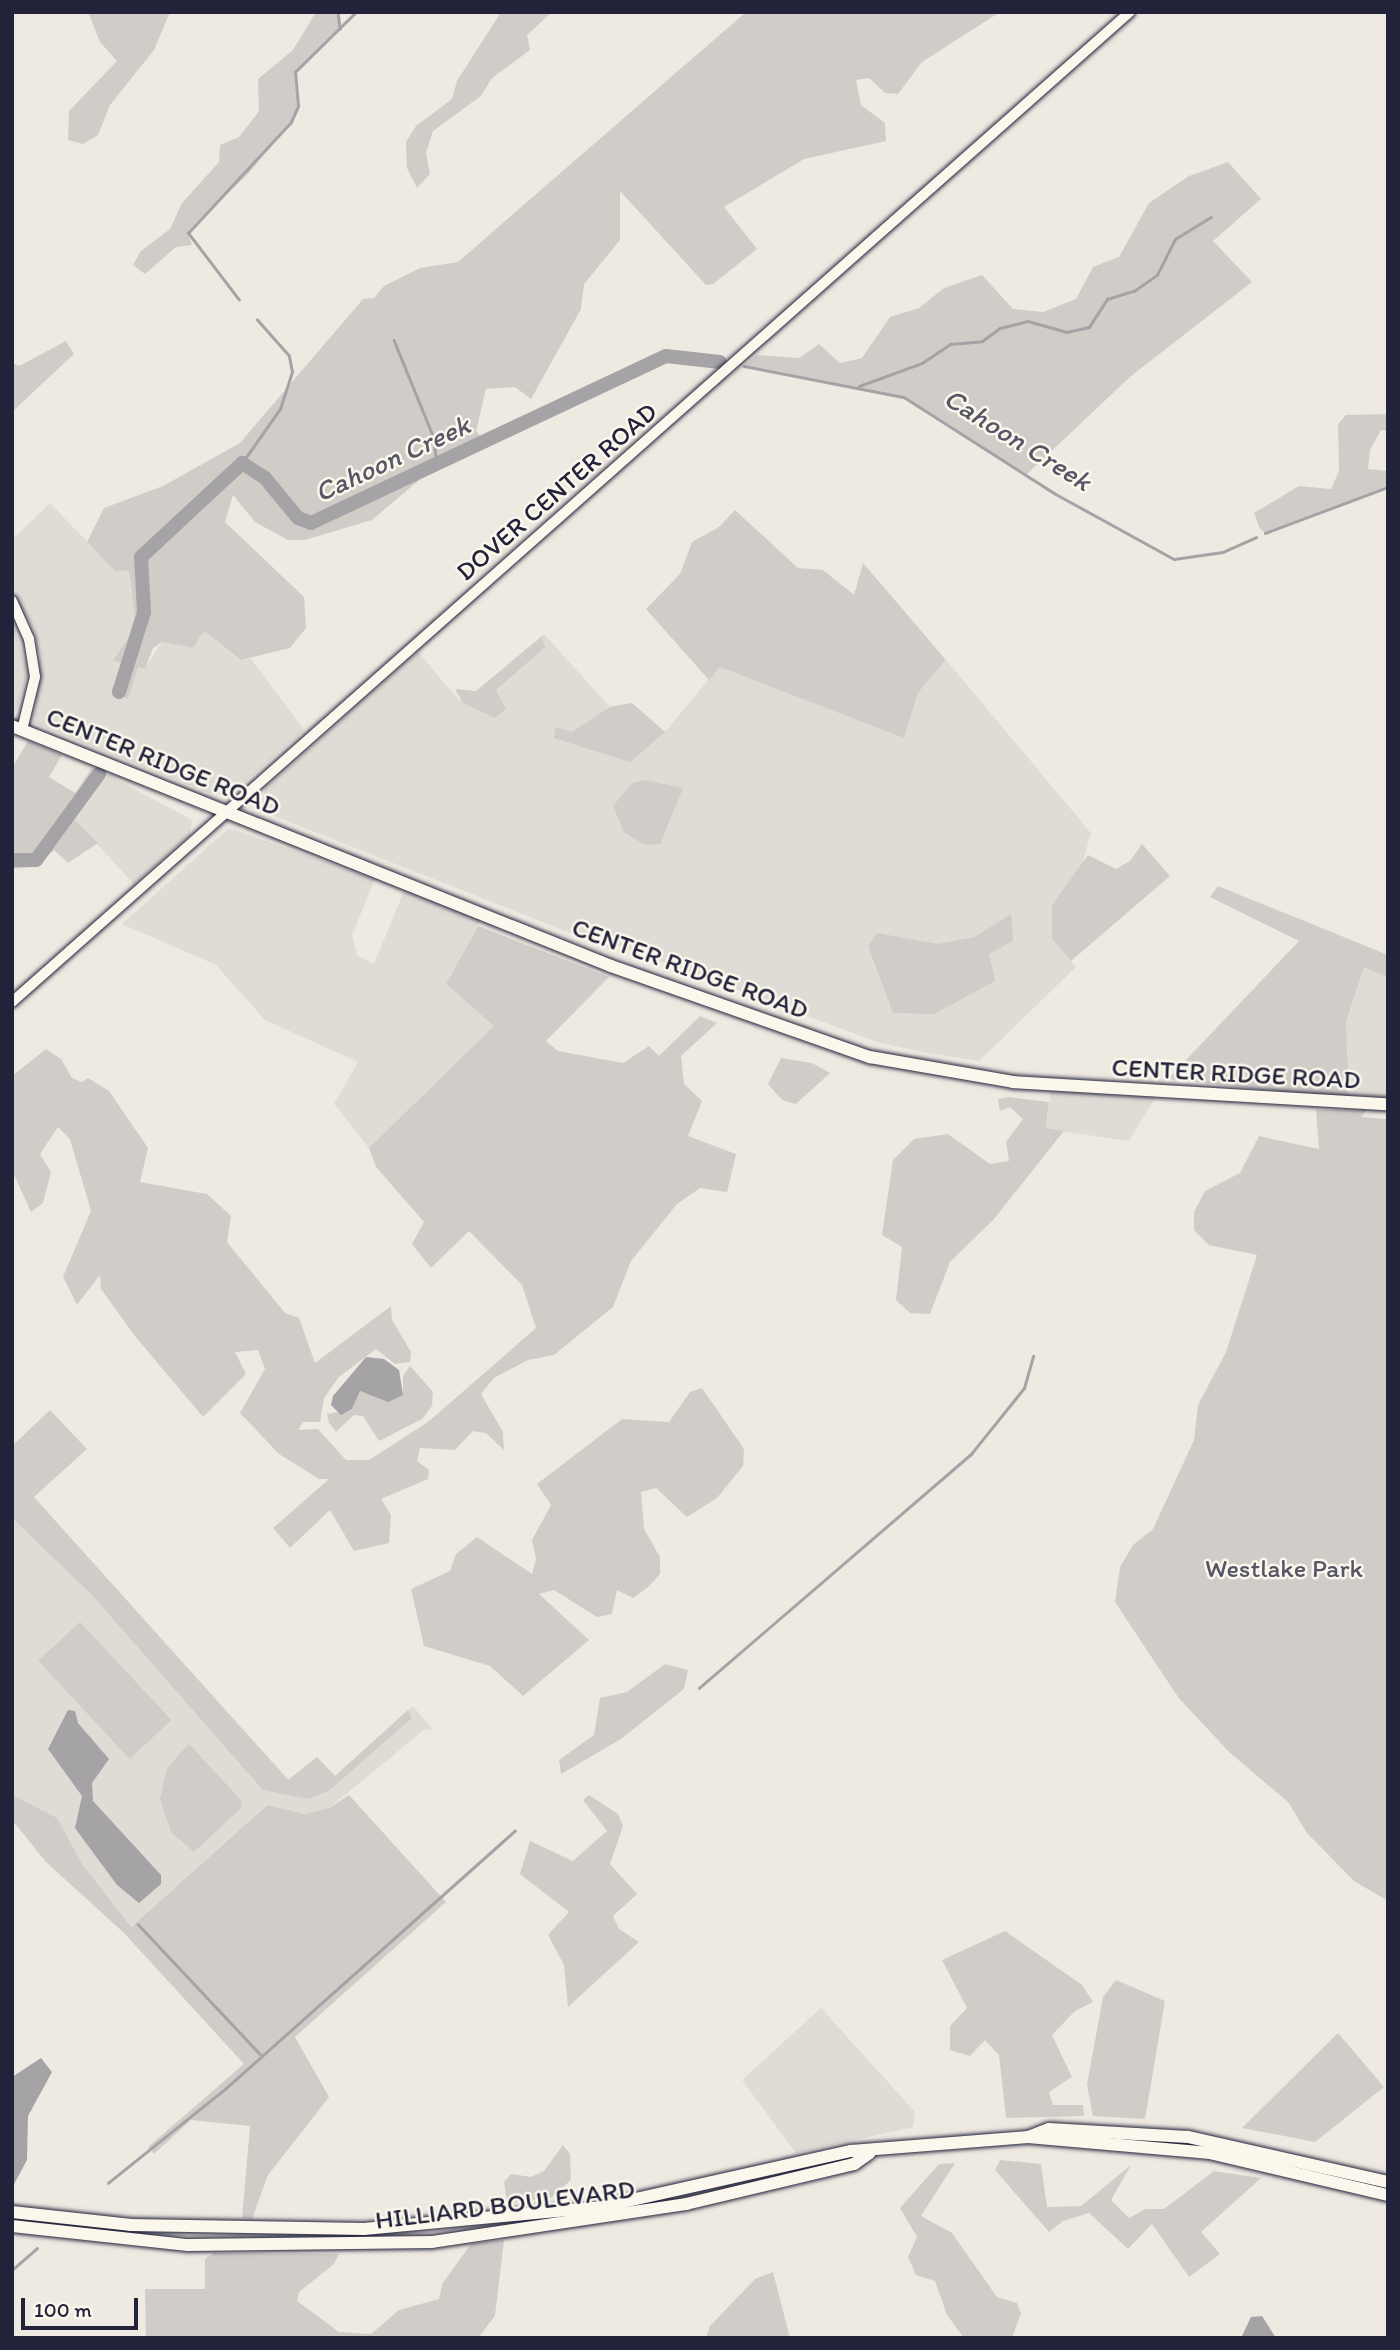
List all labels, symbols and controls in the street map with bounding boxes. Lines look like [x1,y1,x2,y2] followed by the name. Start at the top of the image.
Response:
[938,380,1098,498] water label: Cahoon Creek
[451,397,663,587] street label: DOVER CENTER ROAD
[309,407,475,509] water label: Cahoon Creek
[43,701,283,823] street label: CENTER RIDGE ROAD
[569,912,811,1026] street label: CENTER RIDGE ROAD
[1112,1052,1360,1096] street label: CENTER RIDGE ROAD
[1205,1553,1363,1585] park label: Westlake Park
[374,2174,636,2236] street label: HILLIARD BOULEVARD
[24,2284,142,2328] scale bar
[34,2297,92,2322] text: 100 m

